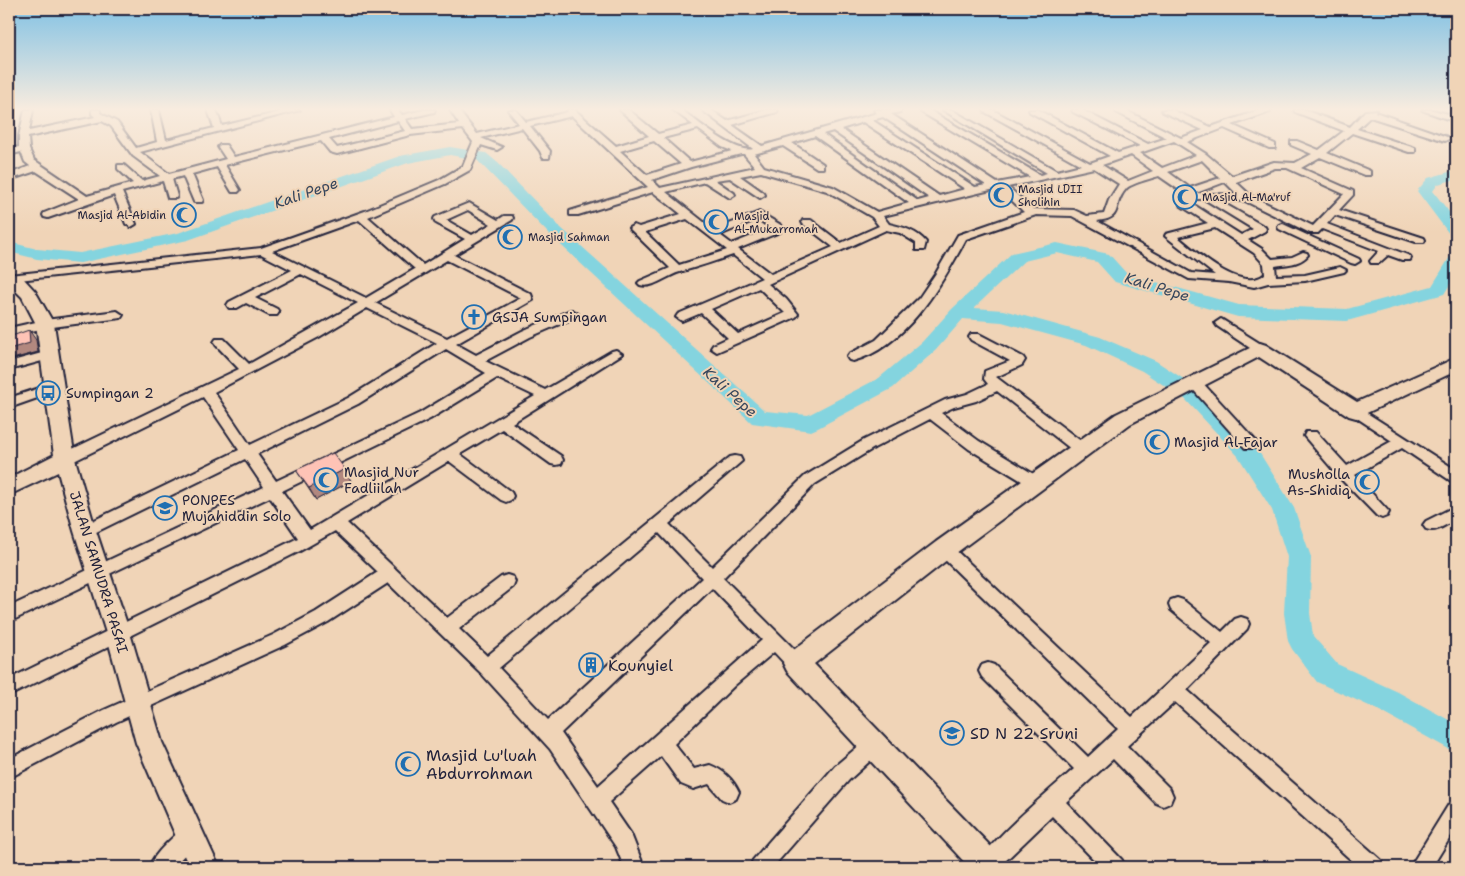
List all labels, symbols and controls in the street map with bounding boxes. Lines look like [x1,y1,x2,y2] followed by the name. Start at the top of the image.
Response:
[271,173,341,213] water label: Kali Pepe
[988,182,1014,208] mosque icon: Masjid LDII Sholihin
[1018,182,1082,210] place label: Masjid LDII Sholihin
[1172,184,1198,210] mosque icon: Masjid Al-Ma'ruf
[1202,190,1292,205] place label: Masjid Al-Ma'ruf
[171,202,197,228] mosque icon: Masjid Al-Abidin
[77,208,166,223] place label: Masjid Al-Abidin
[703,209,729,235] mosque icon: Masjid Al-Mukarromah
[734,209,818,237] place label: Masjid Al-Mukarromah
[497,224,523,250] mosque icon: Masjid Sahman
[528,230,610,245] place label: Masjid Sahman
[1122,268,1192,306] water label: Kali Pepe
[461,304,487,330] church icon: GSJA Sumpingan
[492,308,607,326] place label: GSJA Sumpingan
[699,362,761,422] water label: Kali Pepe
[35,380,61,406] bus stop icon: Sumpingan 2
[66,384,154,402] place label: Sumpingan 2
[1144,429,1170,455] mosque icon: Masjid Al-Fajar
[1174,433,1278,451] place label: Masjid Al-Fajar
[344,463,419,497] place label: Masjid Nur Fadliilah
[1287,465,1352,499] place label: Musholla As-Shidiq
[313,467,339,493] mosque icon: Masjid Nur Fadliilah
[1354,469,1380,495] mosque icon: Musholla As-Shidiq
[66,489,132,655] street label: JALAN SAMUDRA PASAI
[182,491,291,525] place label: PONPES Mujahiddin Solo
[152,495,178,521] school or university icon: PONPES Mujahiddin Solo
[578,652,604,678] building icon: Kounyiel
[608,655,673,676] place label: Kounyiel
[939,720,965,746] school or university icon: SD N 22 Sruni
[970,723,1078,744] place label: SD N 22 Sruni
[426,745,537,784] place label: Masjid Lu'luah Abdurrohman
[395,751,421,777] mosque icon: Masjid Lu'luah Abdurrohman

